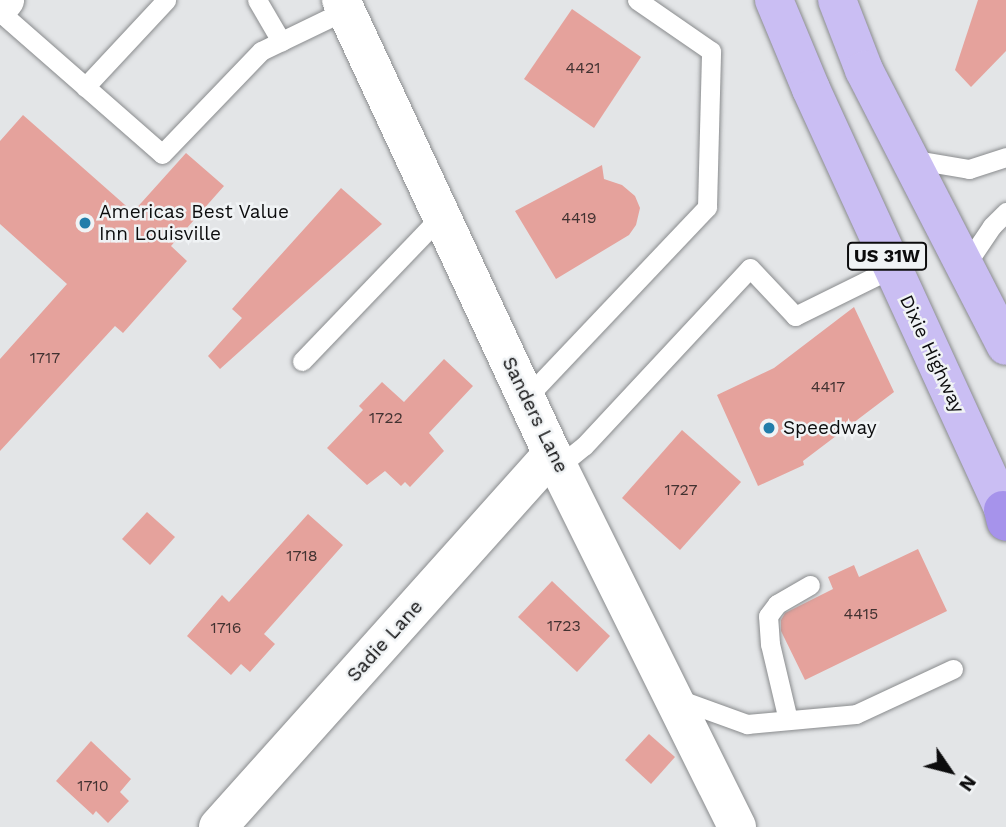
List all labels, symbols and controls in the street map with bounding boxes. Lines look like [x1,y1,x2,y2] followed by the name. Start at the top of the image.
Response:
[565,58,601,78] house number: 4421
[99,201,290,245] place label: Americas Best Value Inn Louisville
[561,208,597,228] house number: 4419
[77,215,93,231] marker: Americas Best Value Inn Louisville
[847,242,927,270] road number: US 31W
[895,291,969,417] street label: Dixie Highway
[30,348,60,368] house number: 1717
[497,353,573,477] street label: Sanders Lane
[811,377,845,397] house number: 4417
[369,408,403,428] house number: 1722
[783,417,877,439] place label: Speedway
[761,420,777,436] marker: Speedway
[664,480,698,500] house number: 1727
[286,546,318,566] house number: 1718
[342,595,428,687] street label: Sadie Lane
[844,604,878,624] house number: 4415
[547,616,581,636] house number: 1723
[210,618,242,638] house number: 1716
[915,736,985,806] north arrow
[954,771,981,796] text: N
[77,776,109,796] house number: 1710

